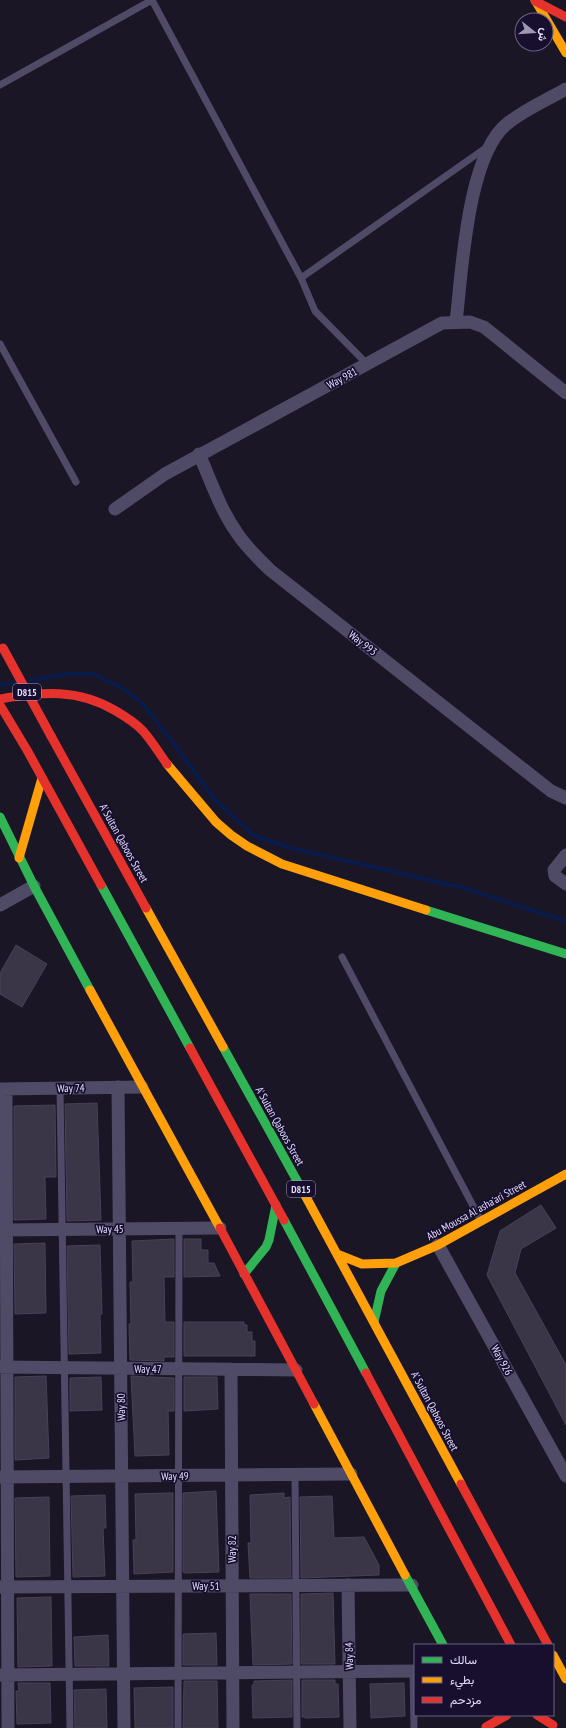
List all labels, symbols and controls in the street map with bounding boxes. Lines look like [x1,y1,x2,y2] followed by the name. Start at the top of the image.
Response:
[514,12,554,52] north arrow
[535,27,552,43] text: ش
[324,364,360,392] street label: Way 981
[346,628,380,659] street label: Way 993
[13,684,41,700] road number: D815
[97,801,151,885] street label: A' Sultan Qaboos Street
[57,1081,85,1095] street label: Way 74
[253,1084,307,1168] street label: A' Sultan Qaboos Street
[424,1177,528,1243] street label: Abu Moussa Al asha'ari Street
[287,1181,315,1197] road number: D815
[96,1222,124,1236] street label: Way 45
[488,1342,516,1378] street label: Way 926
[134,1362,162,1376] street label: Way 47
[408,1369,462,1453] street label: A' Sultan Qaboos Street
[114,1393,128,1421] street label: Way 80
[161,1469,189,1483] street label: Way 49
[225,1535,239,1563] street label: Way 82
[192,1579,220,1593] street label: Way 51
[342,1642,356,1670] street label: Way 84
[414,1644,554,1716] legend
[450,1652,477,1667] text: سالك
[450,1672,474,1690] text: بطيء
[450,1692,481,1708] text: مزدحم

